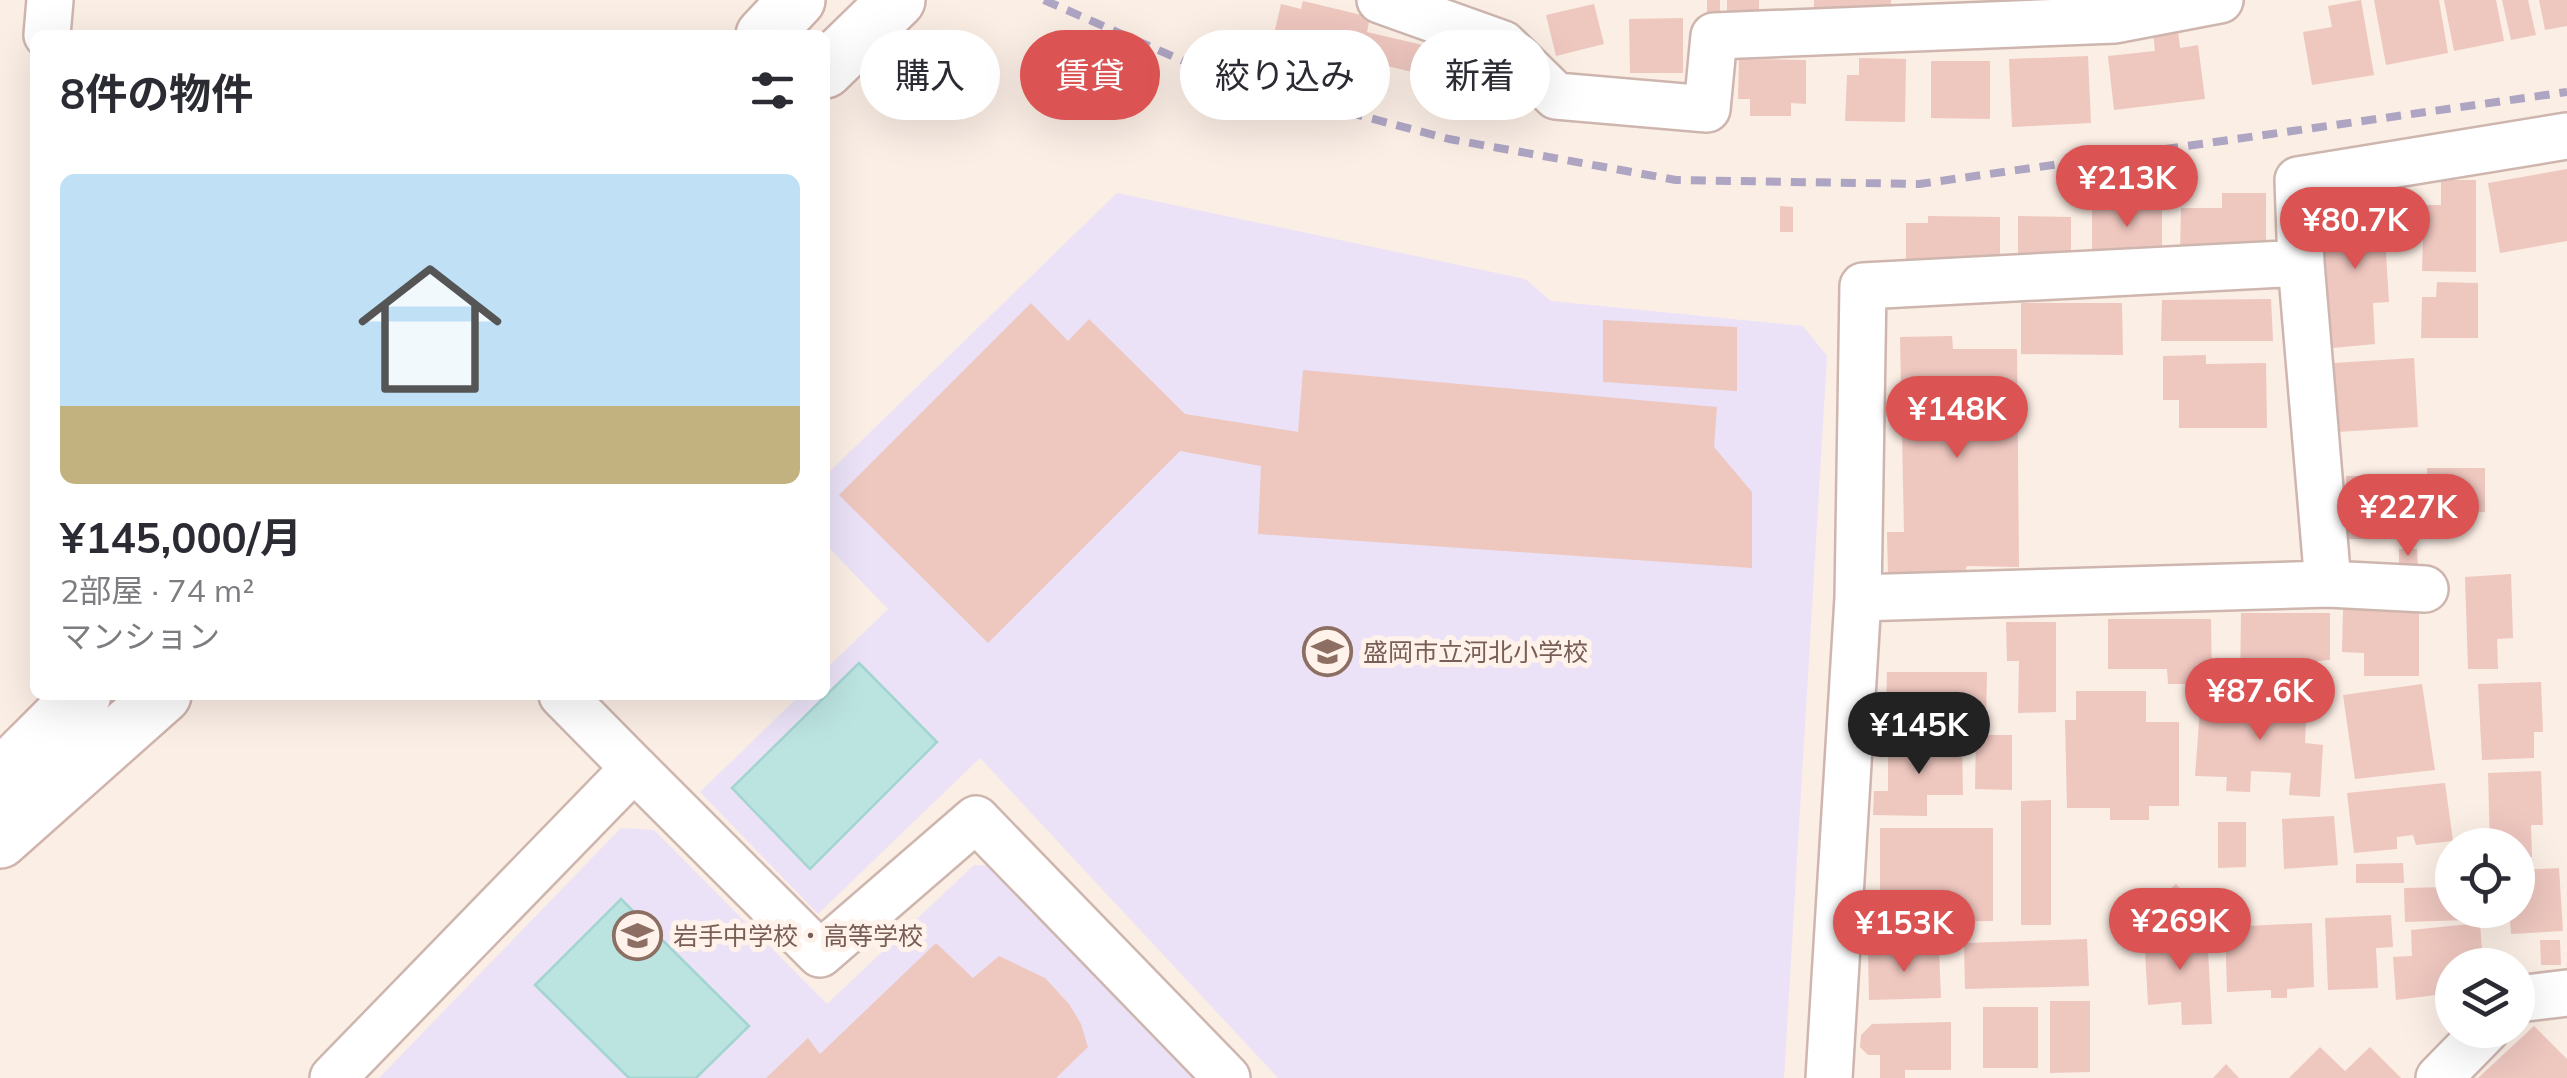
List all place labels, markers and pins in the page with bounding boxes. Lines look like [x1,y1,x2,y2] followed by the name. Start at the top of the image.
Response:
[2057,145,2197,230] pin: ¥213K
[2274,187,2436,272] pin: ¥80.7K
[1887,376,2027,461] pin: ¥148K
[2338,474,2478,559] pin: ¥227K
[1302,625,1354,677] school or university icon: 盛岡市立河北小学校
[1363,636,1588,667] place label: 盛岡市立河北小学校
[2179,658,2341,743] pin: ¥87.6K
[1849,692,1989,777] pin: ¥145K
[2110,888,2250,973] pin: ¥269K
[1834,890,1974,975] pin: ¥153K
[612,909,664,961] school or university icon: 岩手中学校・高等学校
[673,920,923,951] place label: 岩手中学校・高等学校

